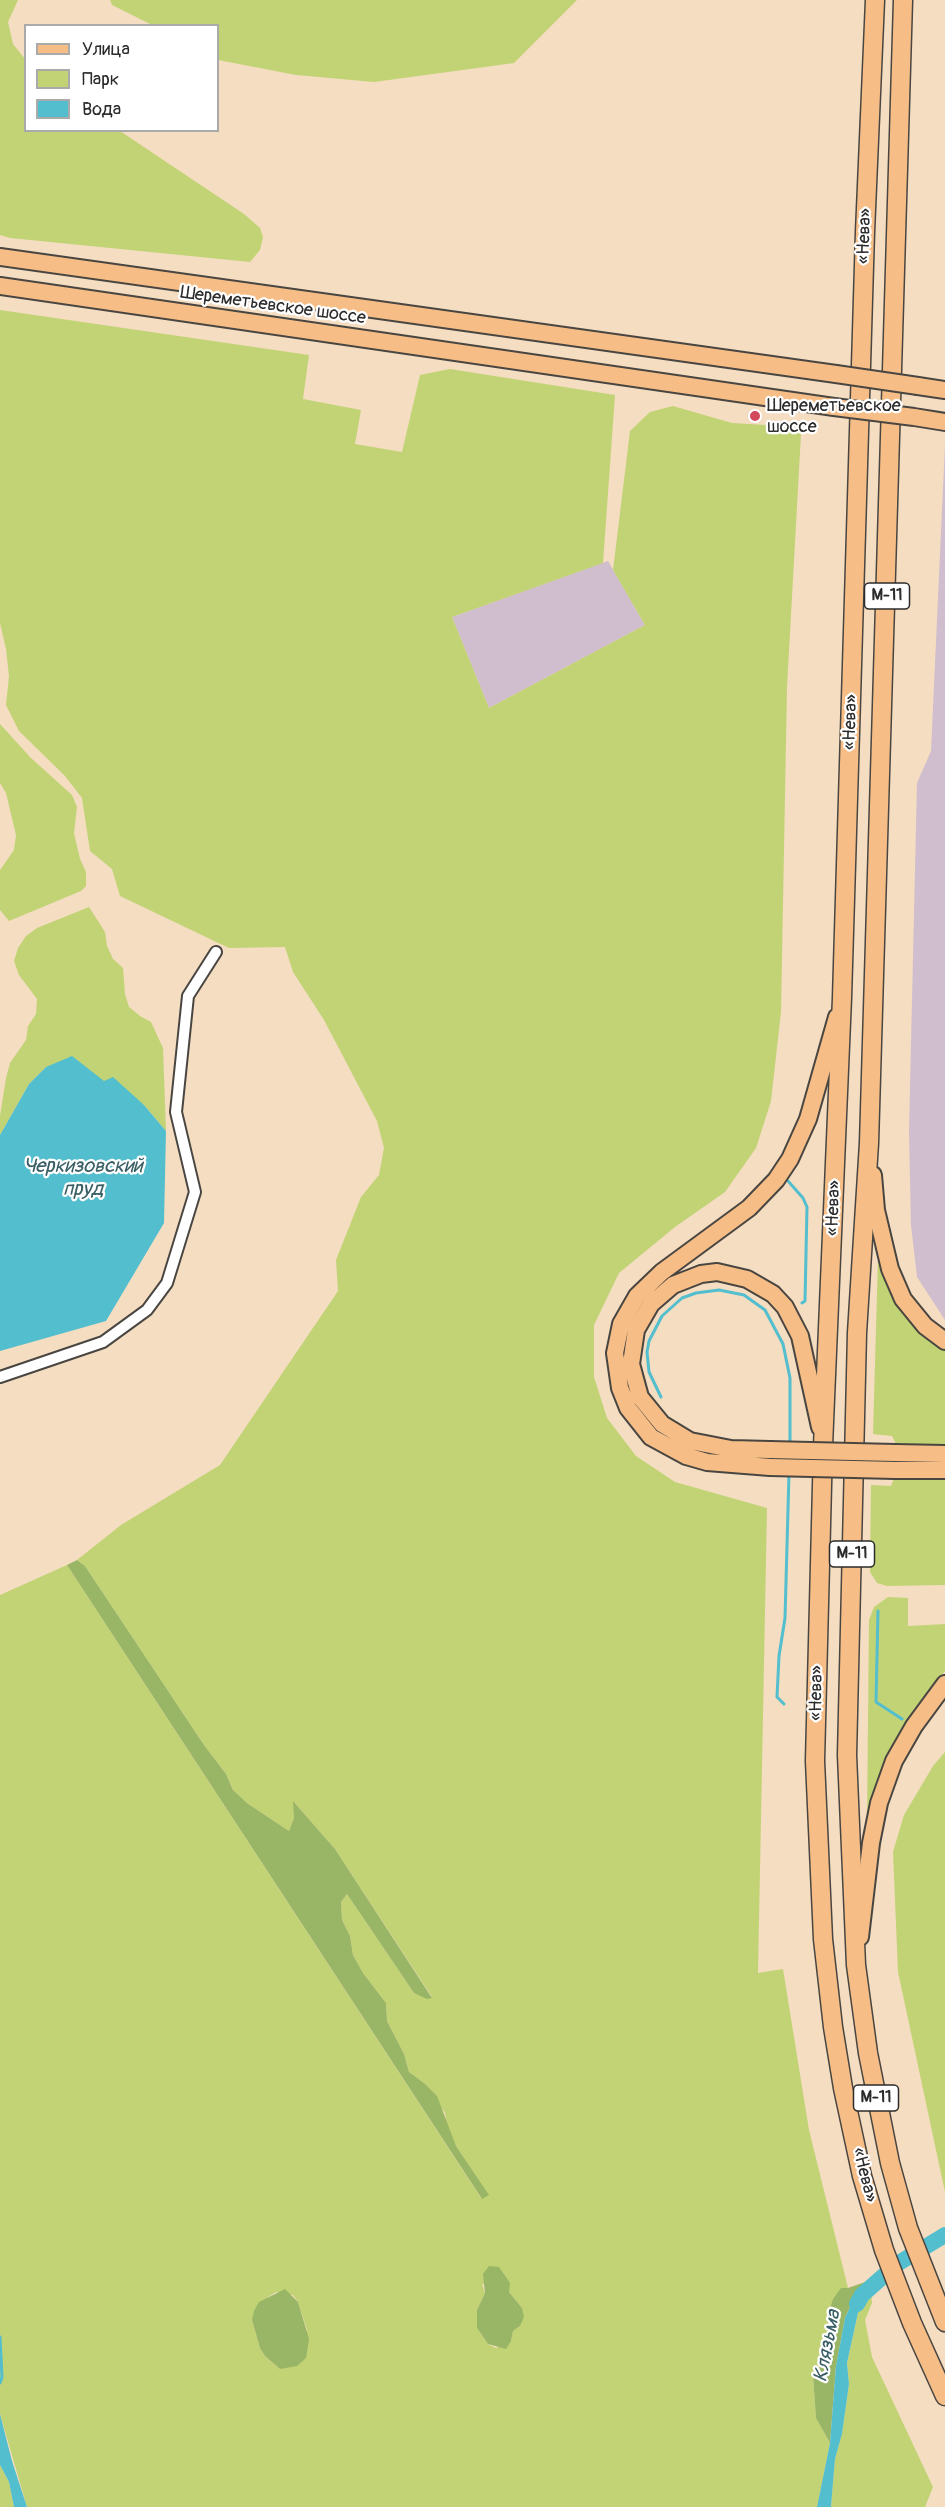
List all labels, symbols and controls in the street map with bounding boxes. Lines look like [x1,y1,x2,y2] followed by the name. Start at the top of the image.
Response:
[24,24,219,132] legend
[82,38,130,61] text: Улица
[82,68,119,91] text: Парк
[82,98,121,121] text: Вода
[853,208,877,264] street label: «Нева»
[179,282,367,330] street label: Шереметьевское шоссе
[767,395,901,438] place label: Шереметьевское шоссе
[748,409,762,423] marker: Шереметьевское шоссе
[864,583,910,609] road number: М-11
[839,694,863,750] street label: «Нева»
[23,1155,143,1202] water label: Черкизовский пруд
[822,1180,846,1236] street label: «Нева»
[830,1541,874,1567] road number: М-11
[806,1665,828,1721] street label: «Нева»
[854,2085,898,2111] road number: М-11
[847,2145,881,2205] street label: «Нева»
[809,2308,847,2384] water label: Клязьма

